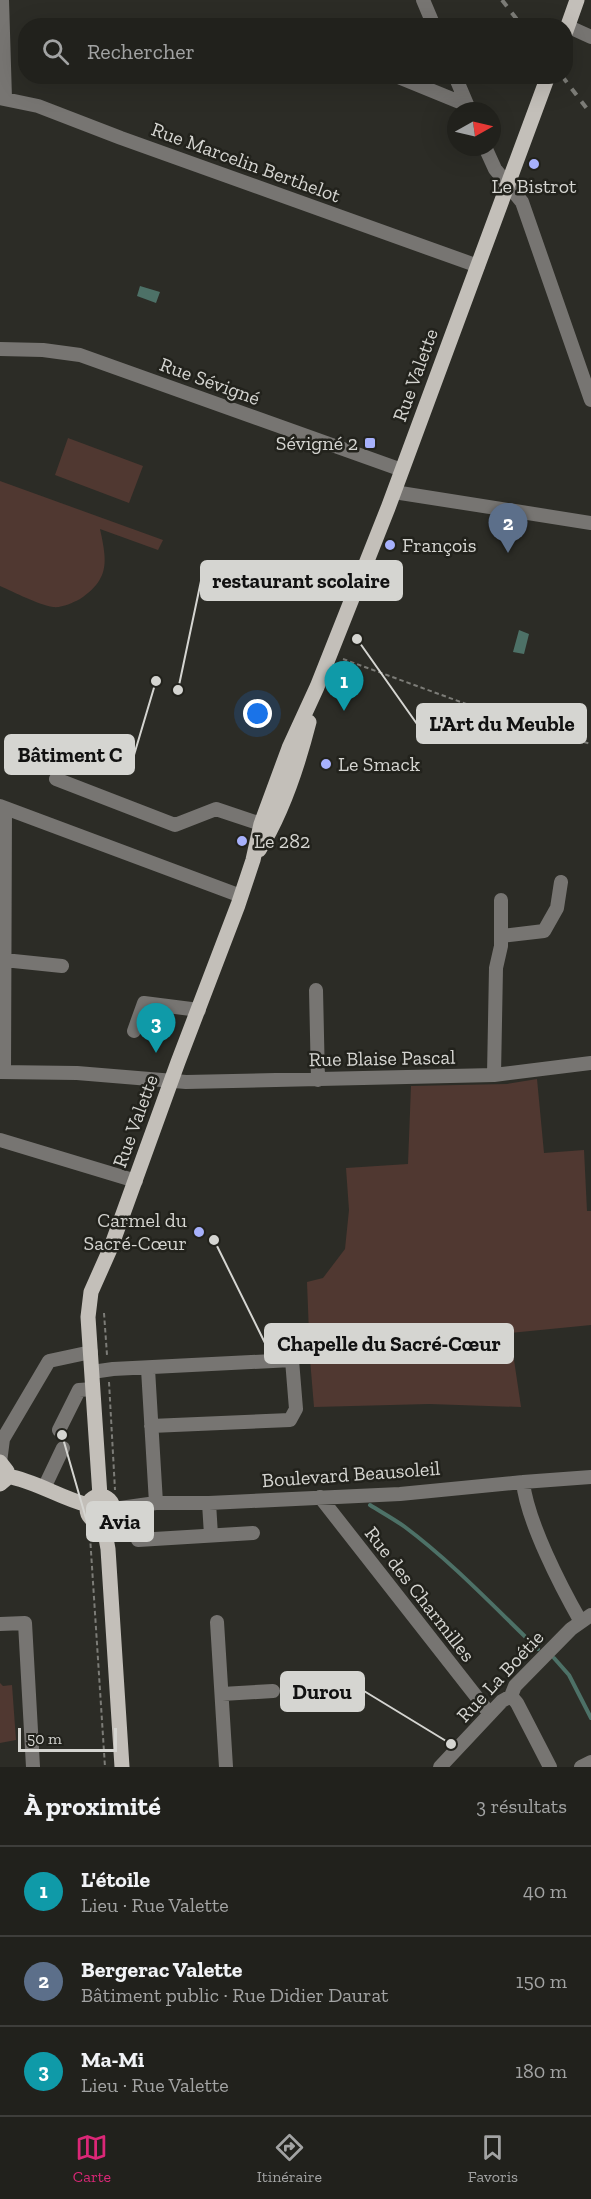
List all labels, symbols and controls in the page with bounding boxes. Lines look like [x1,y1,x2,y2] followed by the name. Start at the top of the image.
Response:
[18,18,573,84] search box
[39,35,72,68] icon: search
[87,38,195,65] text: Rechercher
[447,102,501,156] north arrow
[148,117,344,208] street label: Rue Marcelin Berthelot
[527,157,541,171] marker: Le Bistrot
[492,174,577,198] place label: Le Bistrot
[387,325,443,425] street label: Rue Valette
[157,352,263,410] street label: Rue Sévigné
[276,431,358,455] place label: Sévigné 2
[363,436,377,450] marker: Sévigné 2
[488,504,528,553] pin: 2
[402,533,477,557] place label: François
[383,538,397,552] marker: François
[201,561,402,600] callout: restaurant scolaire
[212,568,390,593] text: restaurant scolaire
[324,662,364,711] pin: 1
[243,699,272,728] your location
[417,704,586,743] callout: L'Art du Meuble
[429,711,575,736] text: L'Art du Meuble
[5,735,134,774] callout: Bâtiment C
[17,742,123,767] text: Bâtiment C
[338,752,421,776] place label: Le Smack
[319,757,333,771] marker: Le Smack
[254,829,310,853] place label: Le 282
[235,834,249,848] marker: Le 282
[136,1004,176,1053] pin: 3
[308,1045,456,1071] street label: Rue Blaise Pascal
[107,1071,163,1171] street label: Rue Valette
[83,1208,187,1255] place label: Carmel du Sacré-Cœur
[192,1225,206,1239] marker: Carmel du Sacré-Cœur
[265,1324,513,1363] callout: Chapelle du Sacré-Cœur
[277,1331,501,1356] text: Chapelle du Sacré-Cœur
[261,1456,441,1492] street label: Boulevard Beausoleil
[87,1502,153,1541] callout: Avia
[99,1509,141,1534] text: Avia
[360,1522,480,1666] street label: Rue des Charmilles
[451,1625,549,1727] street label: Rue La Boétie
[281,1672,364,1711] callout: Durou
[292,1679,352,1704] text: Durou
[18,1725,117,1752] scale bar
[27,1729,62,1748] text: 50 m
[24,1790,161,1822] text: À proximité
[476,1794,567,1818] text: 3 résultats
[81,1866,150,1893] text: L'étoile
[39,1879,48,1903] text: 1
[523,1879,567,1903] text: 40 m
[81,1893,229,1917] text: Lieu · Rue Valette
[81,1956,242,1983] text: Bergerac Valette
[38,1969,49,1993] text: 2
[516,1969,567,1993] text: 150 m
[81,1983,389,2007] text: Bâtiment public · Rue Didier Daurat
[81,2046,144,2073] text: Ma-Mi
[38,2059,49,2083] text: 3
[515,2059,567,2083] text: 180 m
[81,2073,229,2097] text: Lieu · Rue Valette
[73,2131,111,2186] tab: Carte
[257,2131,322,2186] tab: Itinéraire
[468,2131,518,2186] tab: Favoris

